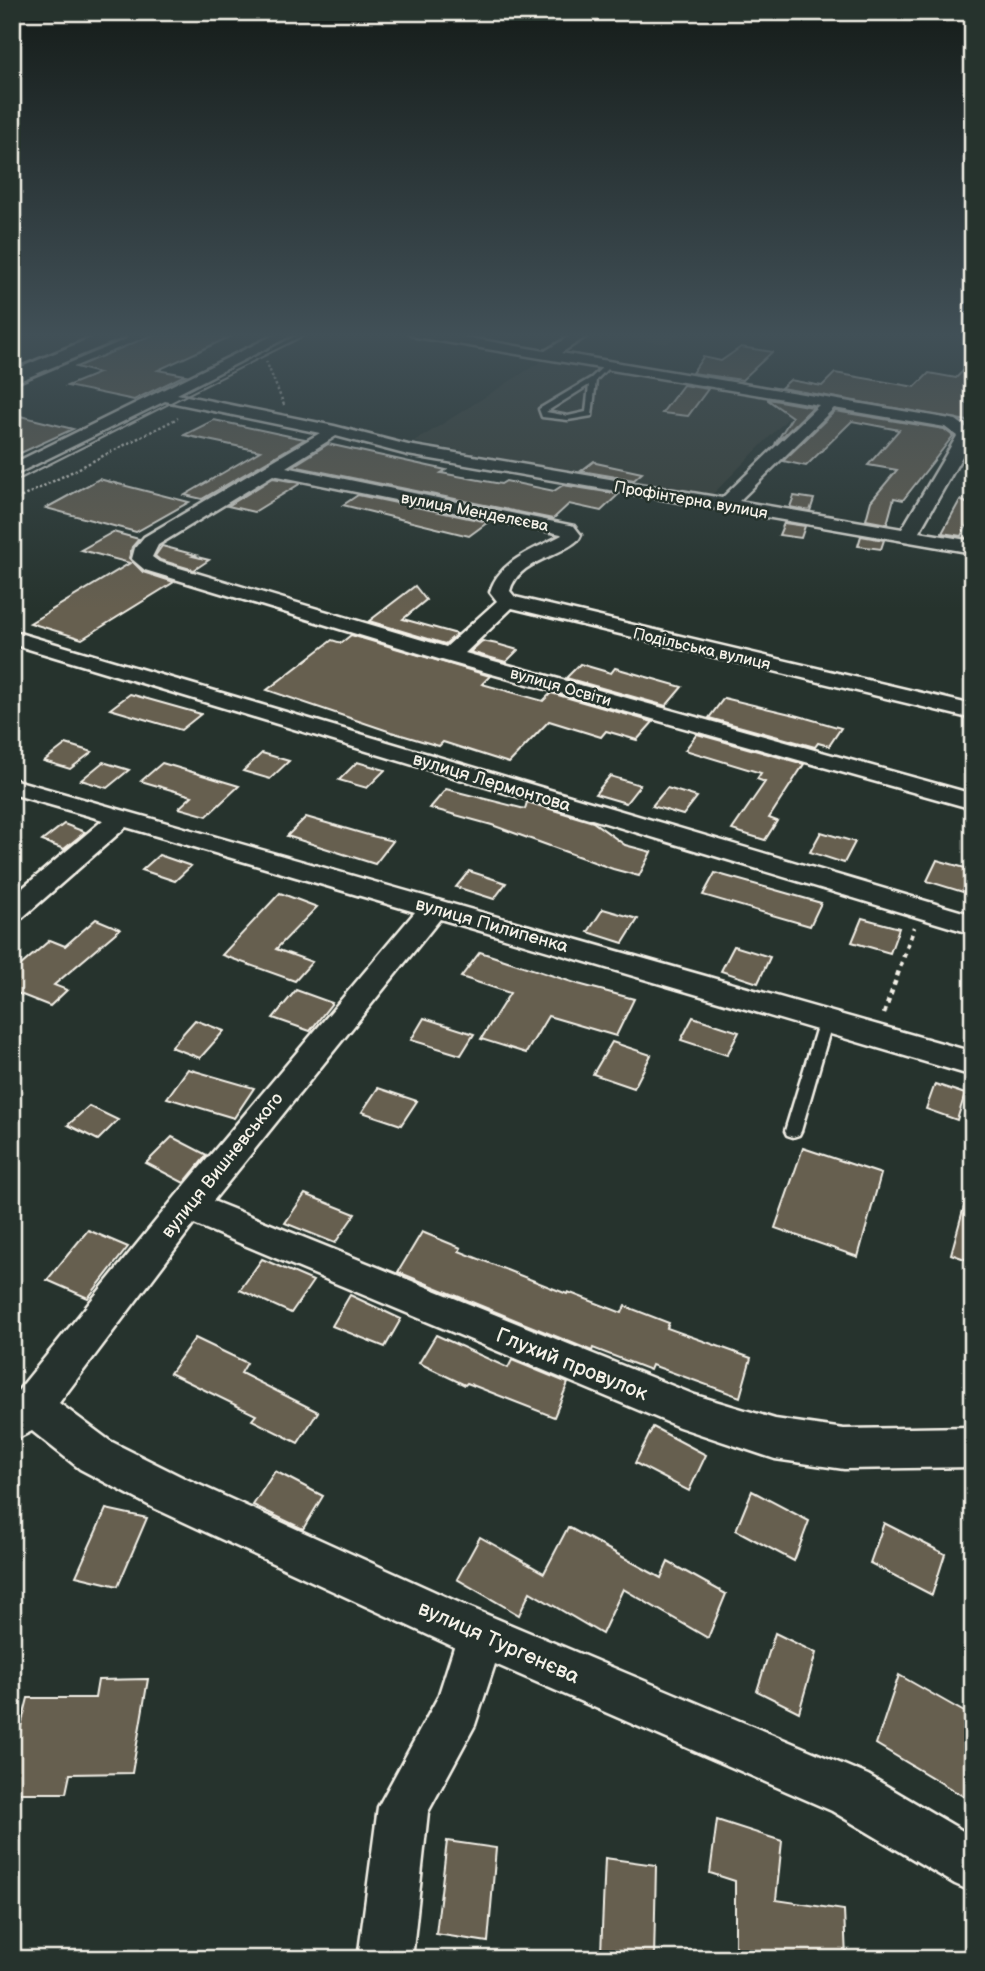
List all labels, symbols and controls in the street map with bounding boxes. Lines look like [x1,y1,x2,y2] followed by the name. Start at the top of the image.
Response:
[612,478,769,523] street label: Профінтерна вулиця
[399,489,551,536] street label: вулиця Менделєєва
[631,624,772,675] street label: Подільська вулиця
[508,664,613,711] street label: вулиця Освіти
[410,748,574,817] street label: вулиця Лермонтова
[413,894,571,957] street label: вулиця Пилипенка
[157,1088,287,1242] street label: вулиця Вишневського
[492,1323,651,1406] street label: Глухий провулок
[414,1596,584,1689] street label: вулиця Тургенєва

